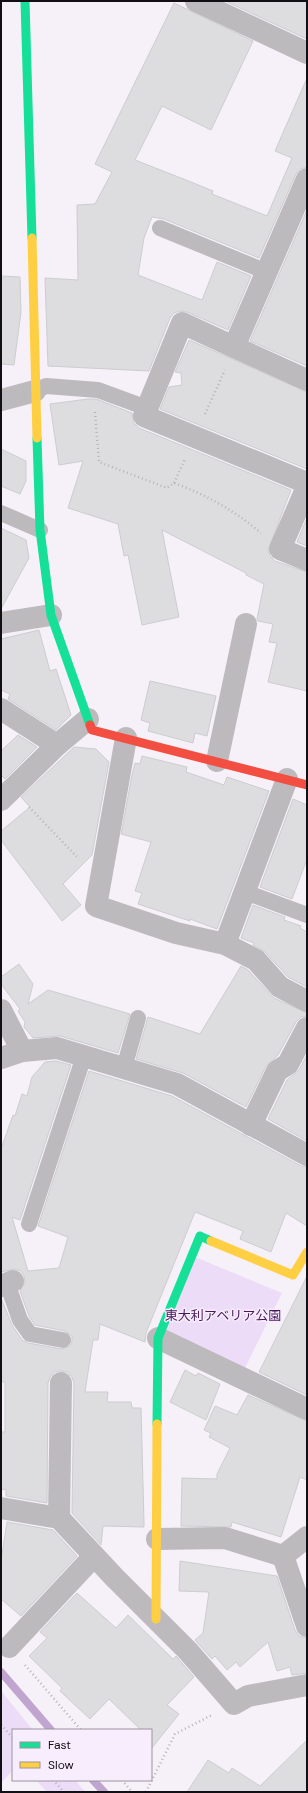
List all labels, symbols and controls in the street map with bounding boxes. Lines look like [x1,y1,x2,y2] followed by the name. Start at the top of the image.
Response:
[165,1307,281,1324] park label: 東大利アベリア公園
[12,1729,152,1781] legend
[48,1737,71,1753] text: Fast
[48,1757,74,1773] text: Slow

